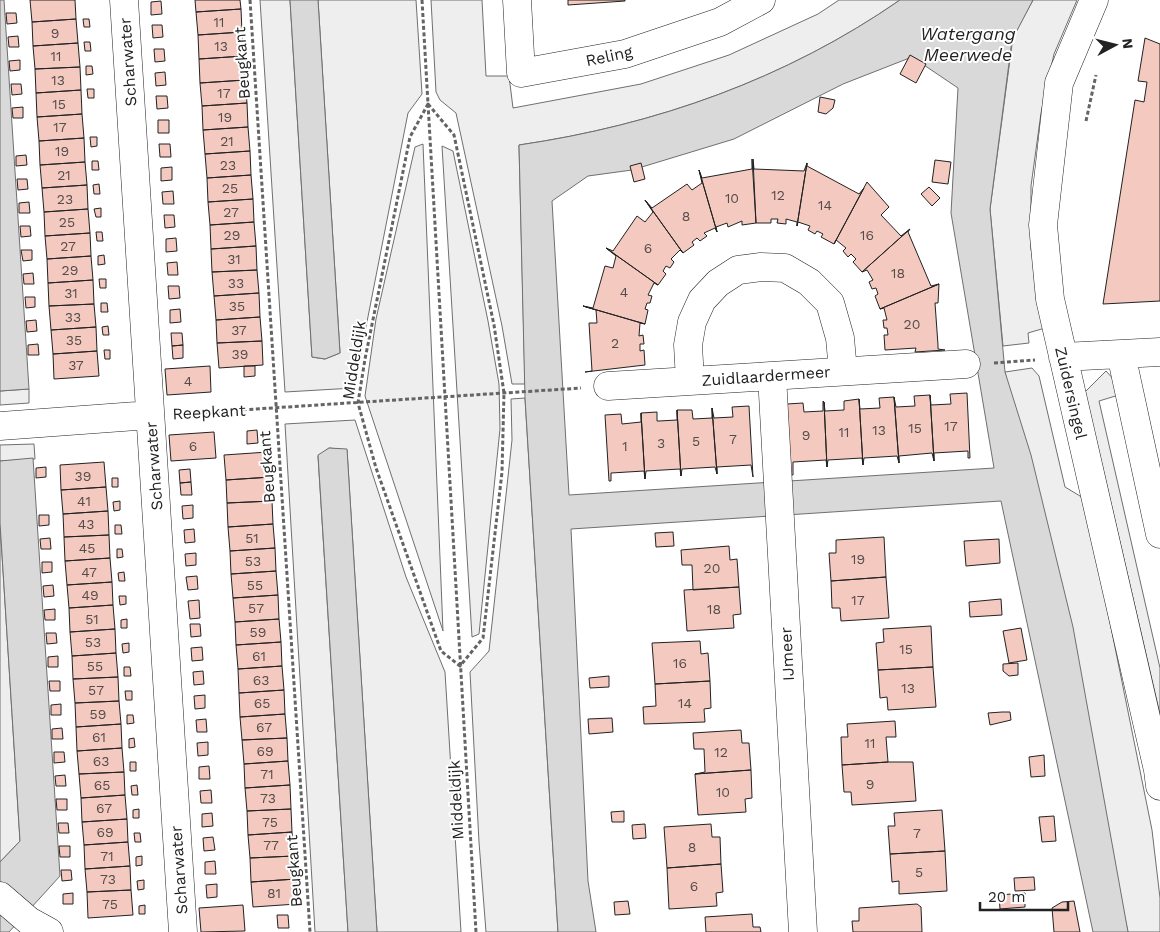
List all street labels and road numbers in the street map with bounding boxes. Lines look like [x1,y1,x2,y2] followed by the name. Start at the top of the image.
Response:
[115,16,141,107] street label: Scharwater
[230,26,254,100] street label: Beugkant
[584,42,635,70] street label: Reling
[338,319,370,401] street label: Middeldijk
[1051,345,1091,441] street label: Zuidersingel
[701,362,832,390] street label: Zuidlaardermeer
[172,401,246,423] street label: Reepkant
[141,420,167,511] street label: Scharwater
[255,430,279,504] street label: Beugkant
[776,626,798,681] street label: IJmeer
[444,760,468,840] street label: Middeldijk
[166,824,192,915] street label: Scharwater
[282,834,306,908] street label: Beugkant

